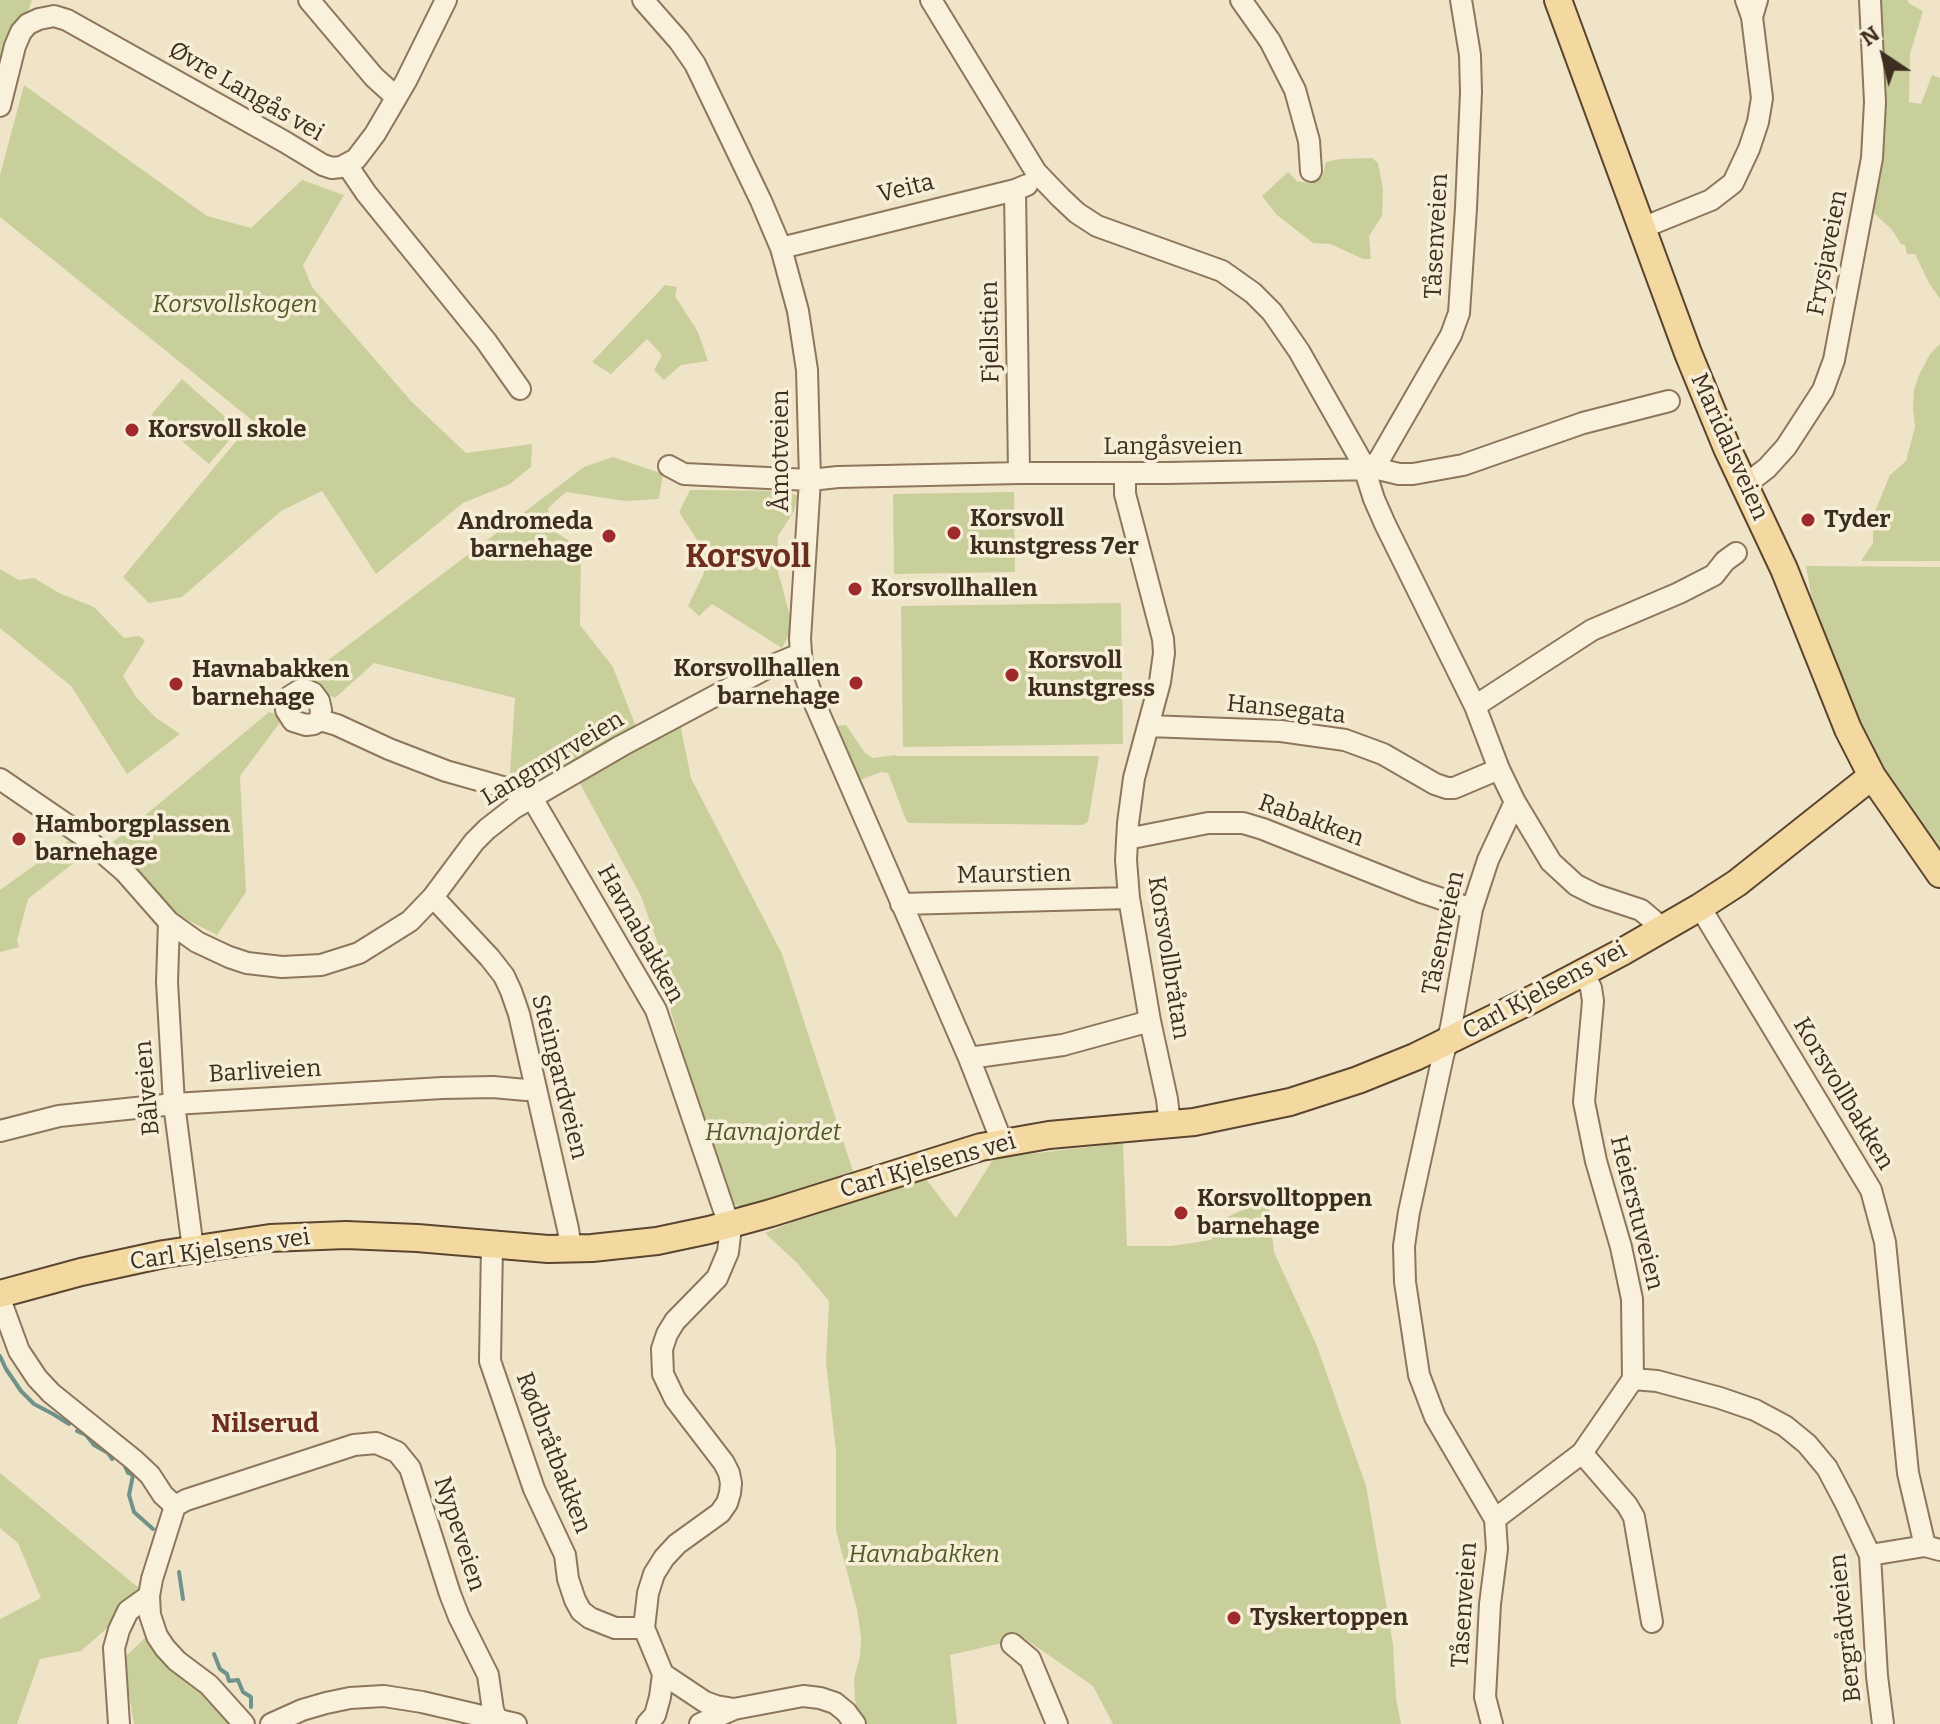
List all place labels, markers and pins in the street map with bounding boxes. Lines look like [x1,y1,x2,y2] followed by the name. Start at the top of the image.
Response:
[148,416,306,444] place label: Korsvoll skole
[123,421,141,439] marker: Korsvoll skole
[970,505,1139,561] place label: Korsvoll kunstgress 7er
[1824,506,1891,534] place label: Tyder
[458,508,593,564] place label: Andromeda barnehage
[1799,511,1817,529] marker: Tyder
[945,524,963,542] marker: Korsvoll kunstgress 7er
[600,527,618,545] marker: Andromeda barnehage
[871,575,1037,603] place label: Korsvollhallen
[846,580,864,598] marker: Korsvollhallen
[1028,647,1155,703] place label: Korsvoll kunstgress
[674,655,840,711] place label: Korsvollhallen barnehage
[192,656,349,712] place label: Havnabakken barnehage
[1003,666,1021,684] marker: Korsvoll kunstgress
[847,674,865,692] marker: Korsvollhallen barnehage
[167,675,185,693] marker: Havnabakken barnehage
[35,811,230,867] place label: Hamborgplassen barnehage
[10,830,28,848] marker: Hamborgplassen barnehage
[1197,1185,1372,1241] place label: Korsvolltoppen barnehage
[1172,1204,1190,1222] marker: Korsvolltoppen barnehage
[1250,1604,1408,1632] place label: Tyskertoppen
[1225,1609,1243,1627] marker: Tyskertoppen

